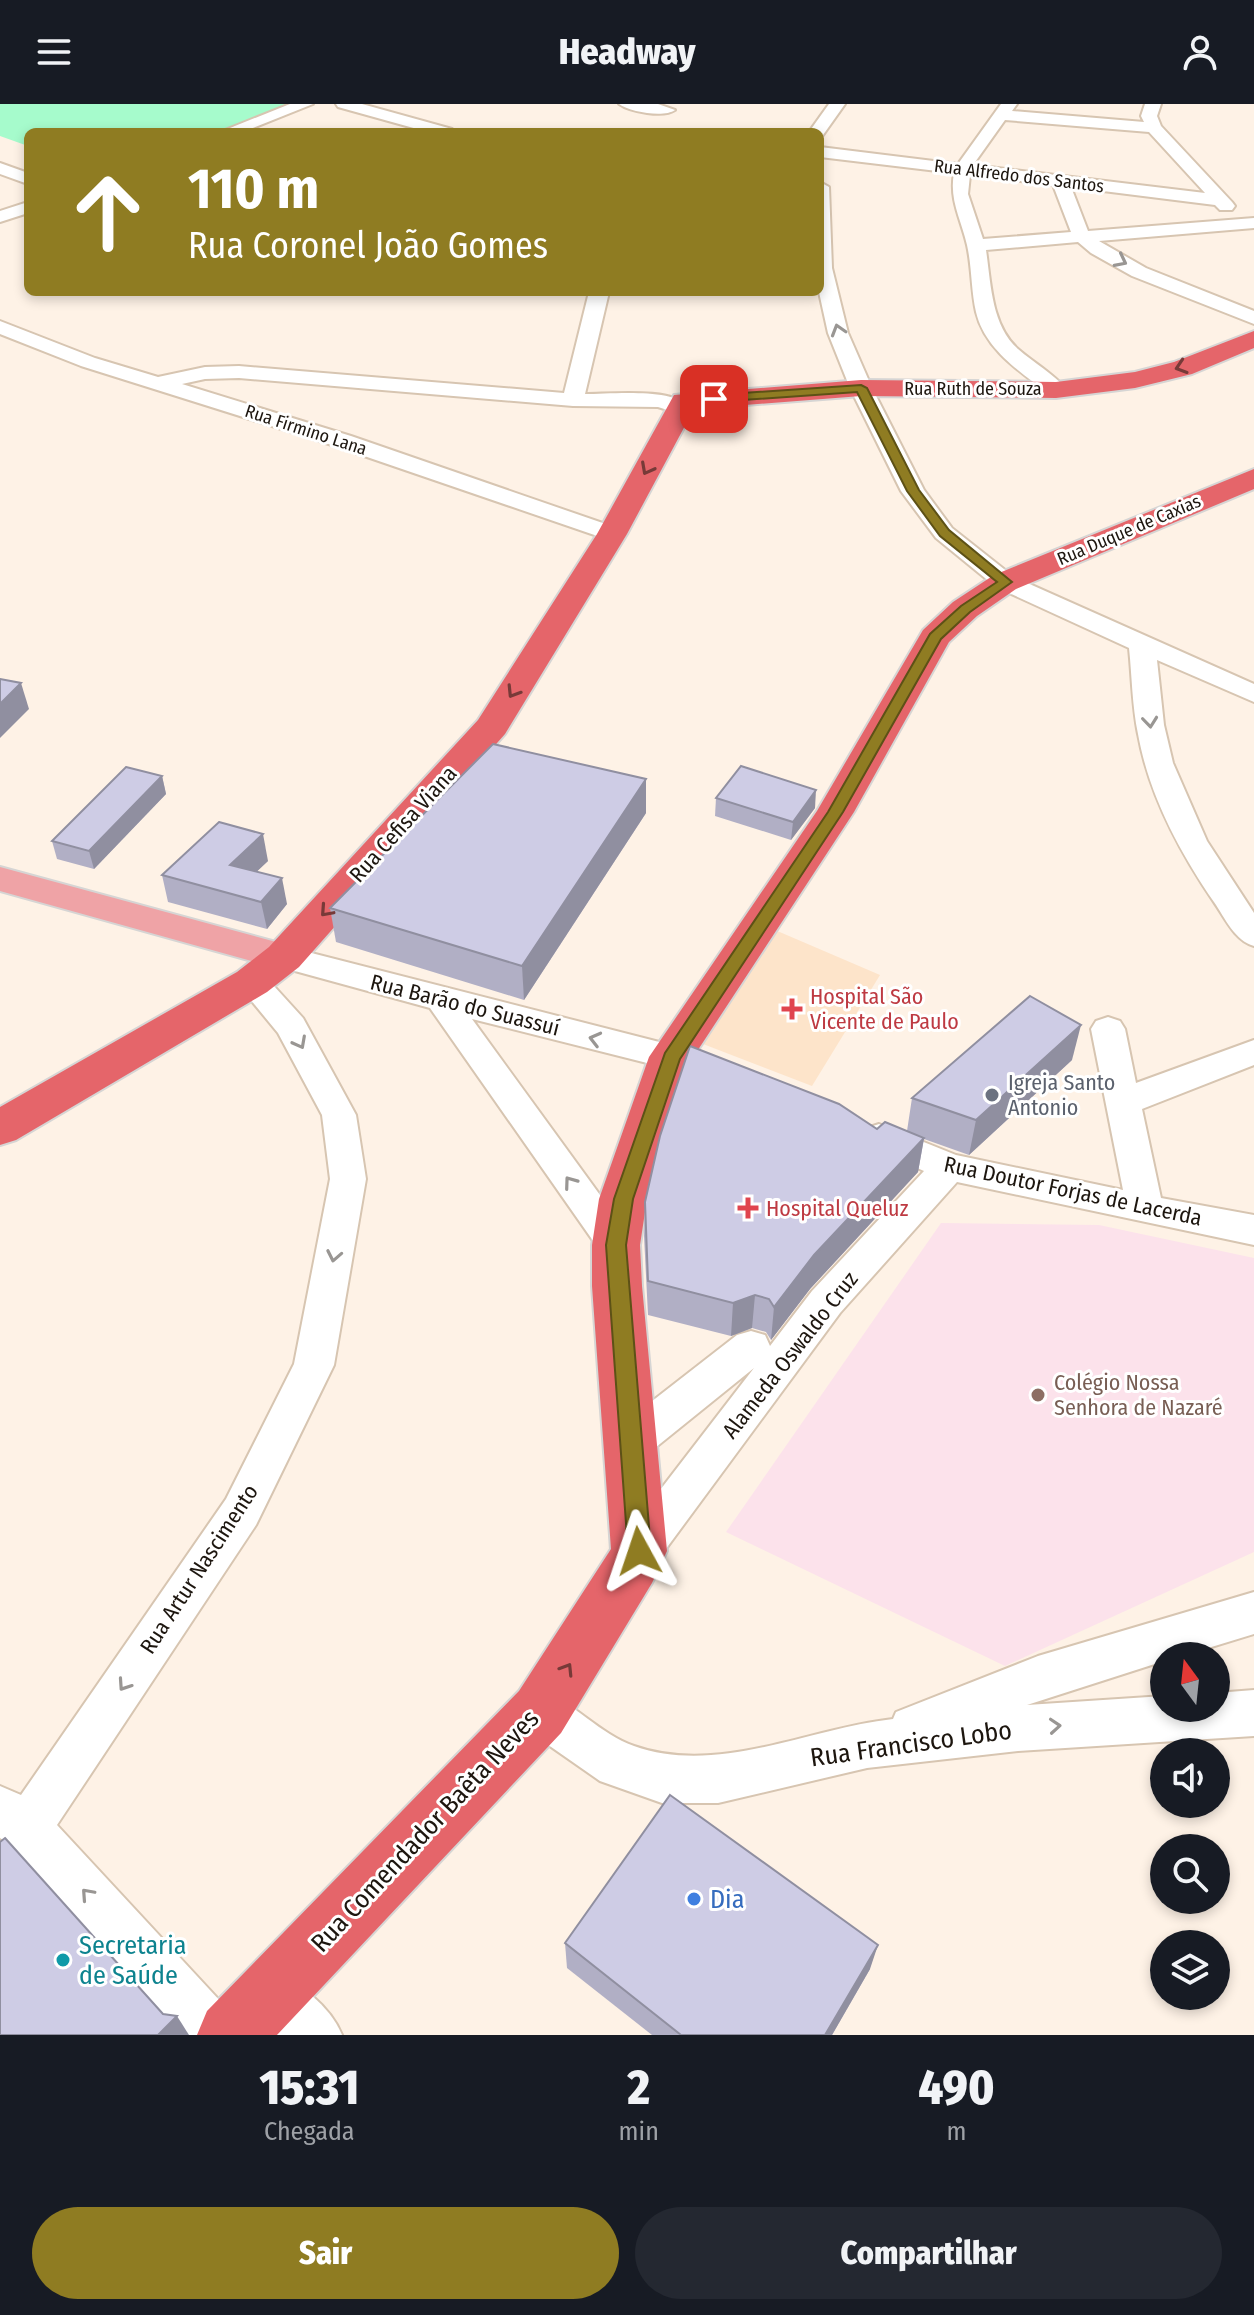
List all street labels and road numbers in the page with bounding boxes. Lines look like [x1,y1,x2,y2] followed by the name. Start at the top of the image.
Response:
[933,155,1106,197] street label: Rua Alfredo dos Santos
[904,378,1042,400] street label: Rua Ruth de Souza
[242,400,370,460] street label: Rua Firmino Lana
[1054,490,1204,570] street label: Rua Duque de Caxias
[344,760,462,888] street label: Rua Cefisa Viana
[368,968,563,1042] street label: Rua Barão do Suassuí
[942,1150,1204,1232] street label: Rua Doutor Forjas de Lacerda
[716,1266,864,1444] street label: Alameda Oswaldo Cruz
[134,1479,264,1659] street label: Rua Artur Nascimento
[305,1703,545,1959] street label: Rua Comendador Baêta Neves
[808,1715,1014,1773] street label: Rua Francisco Lobo

